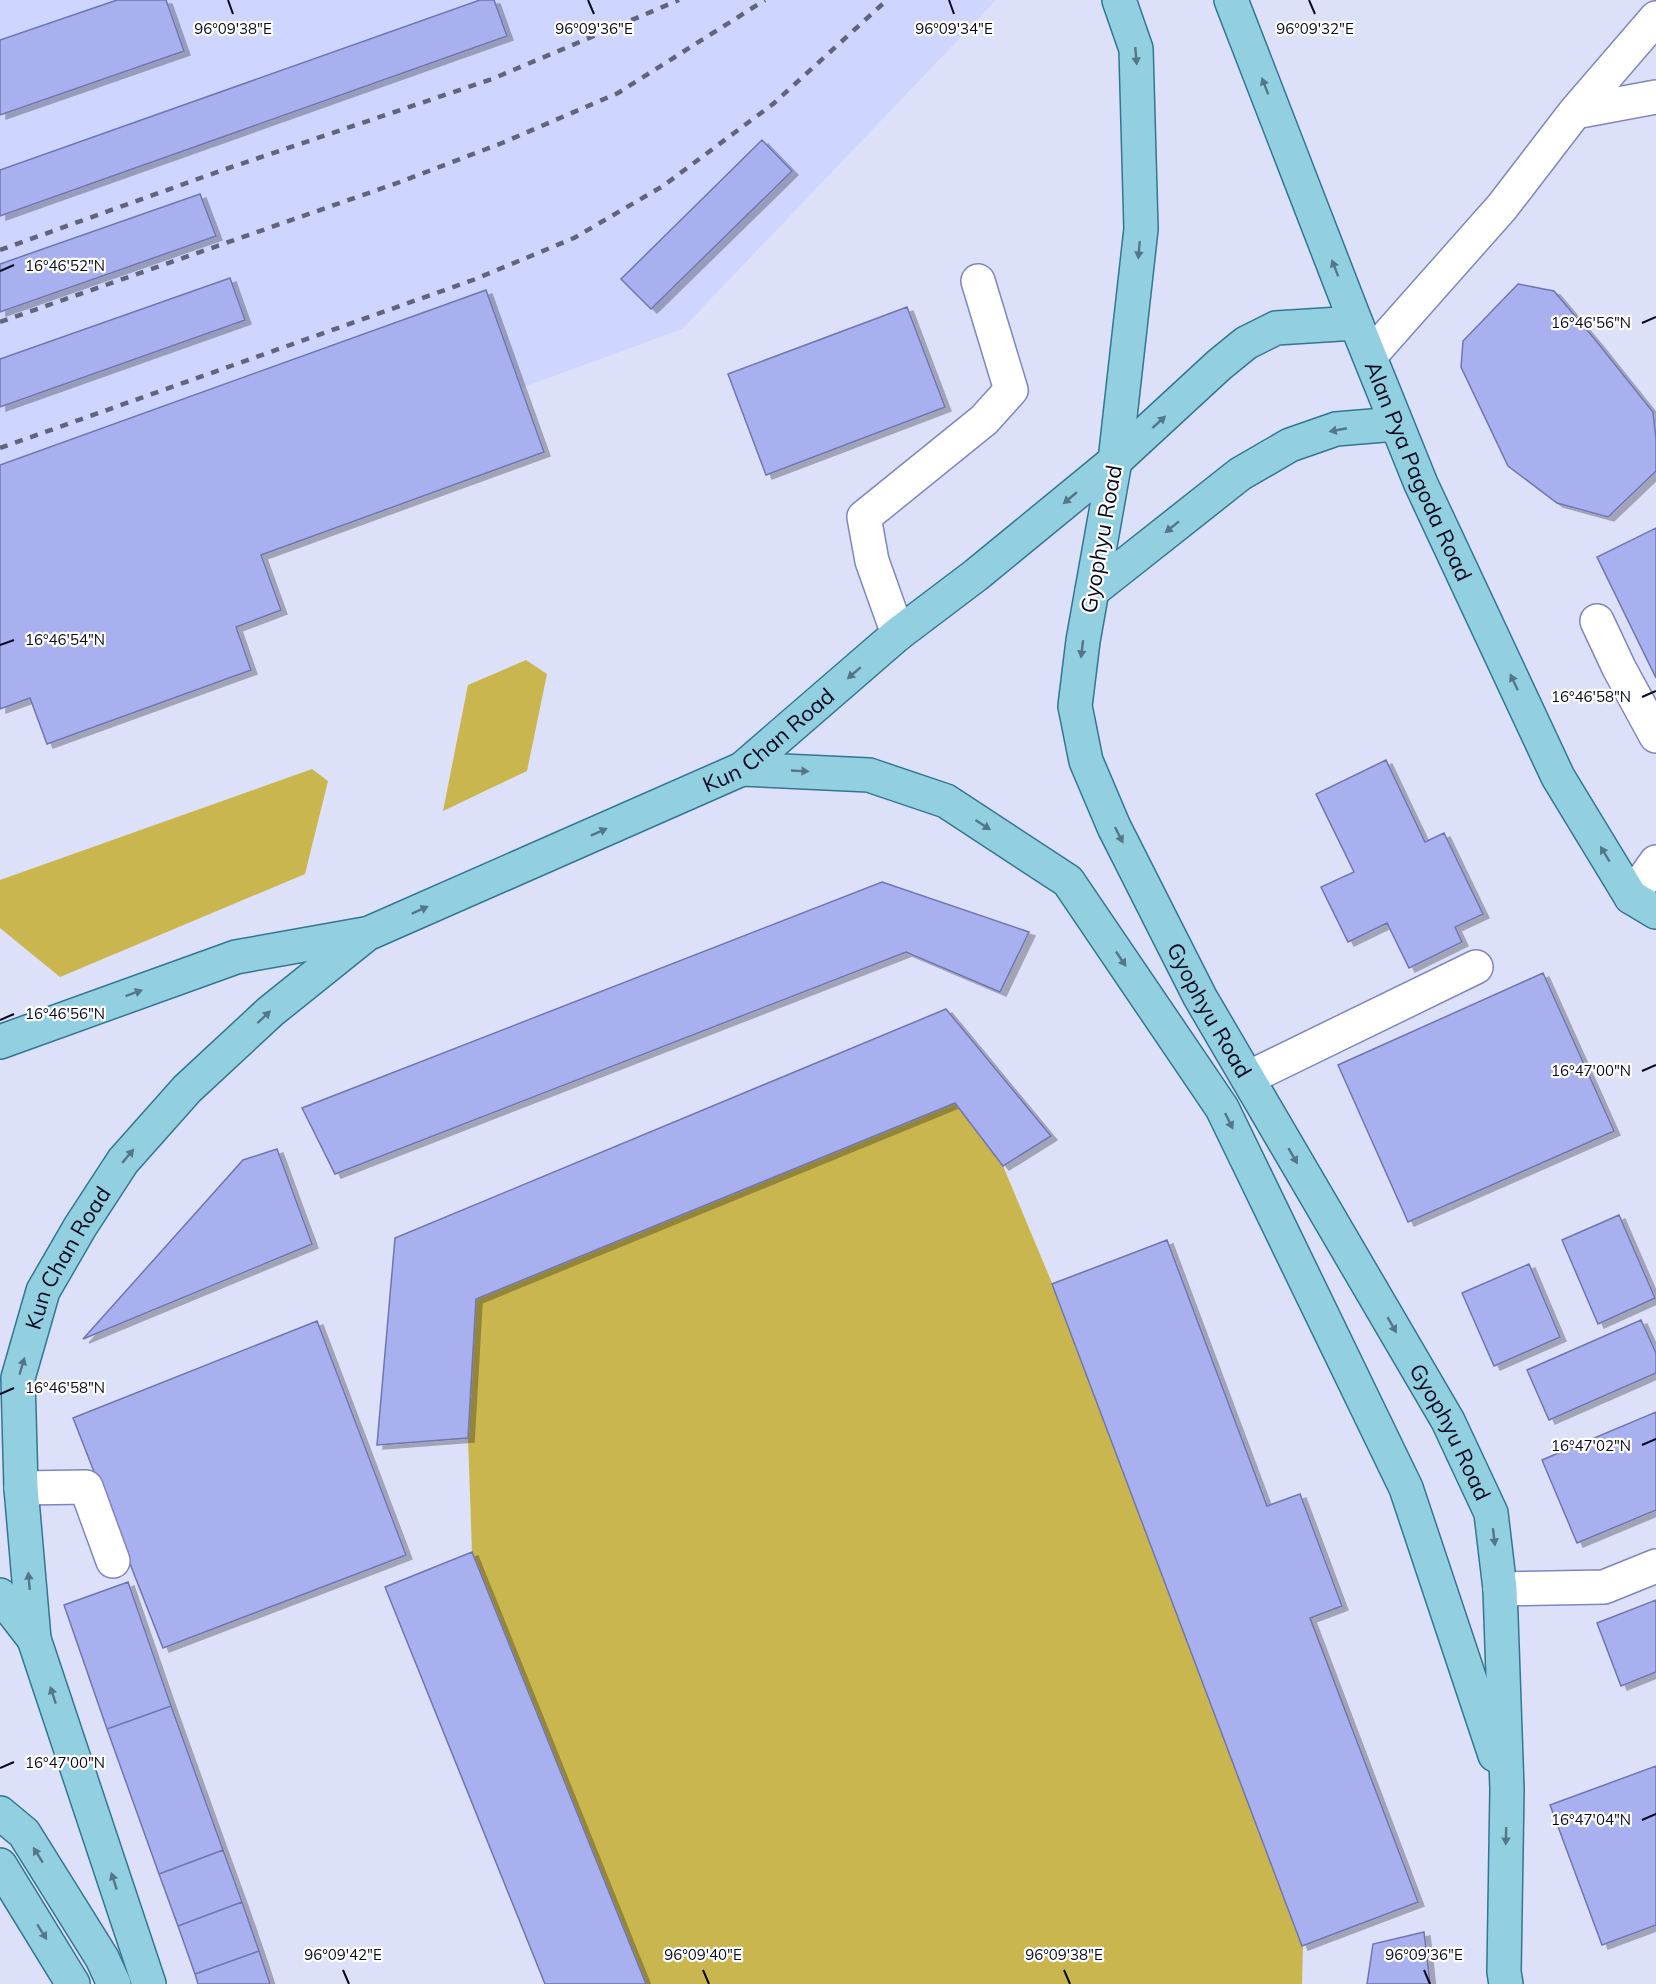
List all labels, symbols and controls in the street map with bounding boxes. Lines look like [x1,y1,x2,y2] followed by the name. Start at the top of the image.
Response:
[194,19,272,38] text: 96°09'38"E
[555,19,633,38] text: 96°09'36"E
[915,19,993,38] text: 96°09'34"E
[1276,19,1354,38] text: 96°09'32"E
[1131,46,1141,65] one-way arrow
[1259,77,1269,95] one-way arrow
[1134,241,1144,260] one-way arrow
[25,256,105,275] text: 16°46'52"N
[1330,259,1339,277] one-way arrow
[1551,313,1631,332] text: 16°46'56"N
[1359,357,1478,586] street label: Alan Pya Pagoda Road
[1151,415,1165,429] one-way arrow
[1328,426,1347,435] one-way arrow
[1074,463,1128,615] street label: Gyophyu Road
[1063,491,1078,504] one-way arrow
[1164,521,1180,534] one-way arrow
[25,630,105,649] text: 16°46'54"N
[1077,639,1087,658] one-way arrow
[847,666,862,679] one-way arrow
[1509,674,1518,691] one-way arrow
[698,682,840,799] street label: Kun Chan Road
[1551,687,1631,706] text: 16°46'58"N
[791,767,810,776] one-way arrow
[975,819,991,831] one-way arrow
[590,827,608,837] one-way arrow
[1114,827,1123,844] one-way arrow
[1599,846,1610,862] one-way arrow
[411,905,429,914] one-way arrow
[1161,938,1258,1083] street label: Gyophyu Road
[1115,950,1127,966] one-way arrow
[125,988,143,998] one-way arrow
[25,1004,105,1023] text: 16°46'56"N
[257,1010,272,1024] one-way arrow
[1551,1061,1631,1080] text: 16°47'00"N
[1224,1112,1233,1129] one-way arrow
[1288,1148,1299,1164] one-way arrow
[121,1149,134,1164] one-way arrow
[19,1181,117,1333] street label: Kun Chan Road
[1386,1317,1397,1333] one-way arrow
[18,1357,27,1375] one-way arrow
[1403,1358,1497,1505] street label: Gyophyu Road
[25,1378,105,1397] text: 16°46'58"N
[1551,1436,1631,1455] text: 16°47'02"N
[1489,1527,1499,1546] one-way arrow
[24,1571,34,1590] one-way arrow
[47,1686,57,1704] one-way arrow
[25,1753,105,1772] text: 16°47'00"N
[1551,1810,1631,1829] text: 16°47'04"N
[1501,1827,1511,1846] one-way arrow
[33,1847,44,1863] one-way arrow
[109,1872,118,1890] one-way arrow
[37,1924,48,1940] one-way arrow
[304,1945,382,1964] text: 96°09'42"E
[664,1945,742,1964] text: 96°09'40"E
[1025,1945,1103,1964] text: 96°09'38"E
[1385,1945,1463,1964] text: 96°09'36"E

